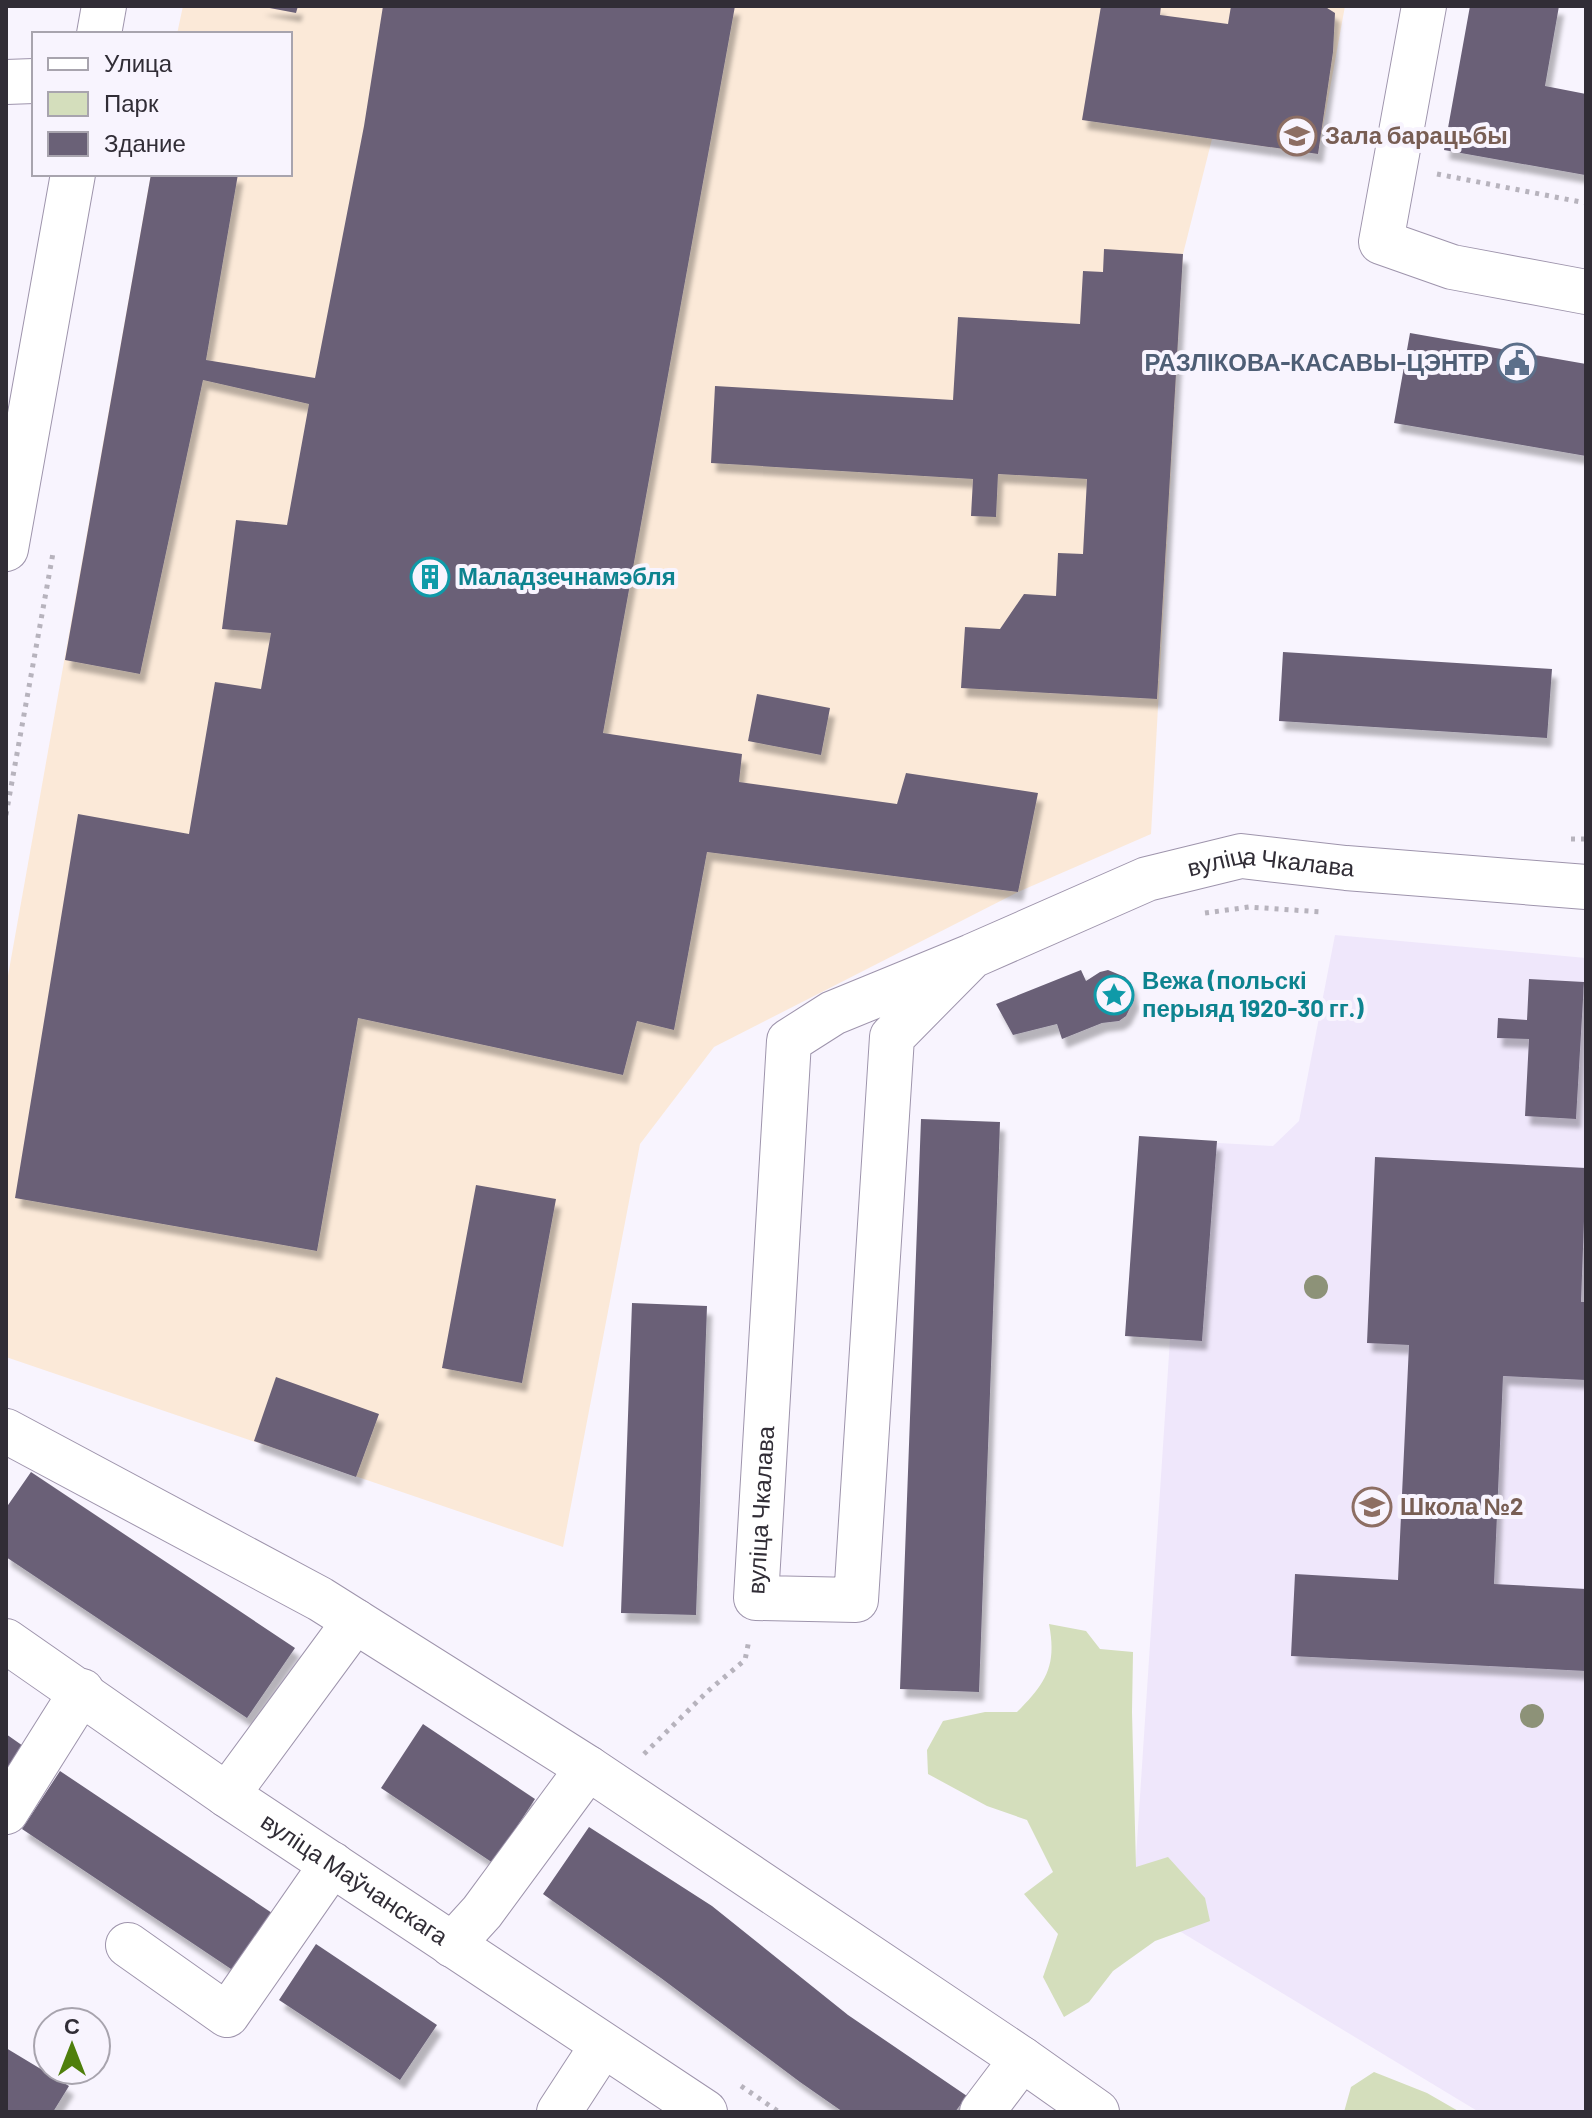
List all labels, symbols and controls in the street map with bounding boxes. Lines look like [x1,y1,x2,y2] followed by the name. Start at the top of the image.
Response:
[32,32,292,176] legend
[104,48,173,77] text: Улица
[104,88,159,117] text: Парк
[1276,115,1318,157] school or university icon: Зала барацьбы
[1325,120,1508,149] place label: Зала барацьбы
[104,128,186,157] text: Здание
[1496,342,1538,384] public building icon: РАЗЛІКОВА-КАСАВЫ-ЦЭНТР
[1145,347,1489,376] place label: РАЗЛІКОВА-КАСАВЫ-ЦЭНТР
[409,556,451,598] building icon: Маладзечнамэбля
[458,561,676,590] place label: Маладзечнамэбля
[1184,840,1356,882] street label: вуліца Чкалава
[1142,965,1364,1022] place label: Вежа (польскі перыяд 1920-30 гг.)
[1093,974,1135,1016] place icon: Вежа (польскі перыяд 1920-30 гг.)
[740,1424,779,1595] street label: вуліца Чкалава
[1351,1486,1393,1528] school or university icon: Школа №2
[1400,1491,1523,1520] place label: Школа №2
[256,1806,454,1951] street label: вуліца Маўчанскага
[32,2006,112,2086] north arrow
[64,2012,80,2038] text: С

